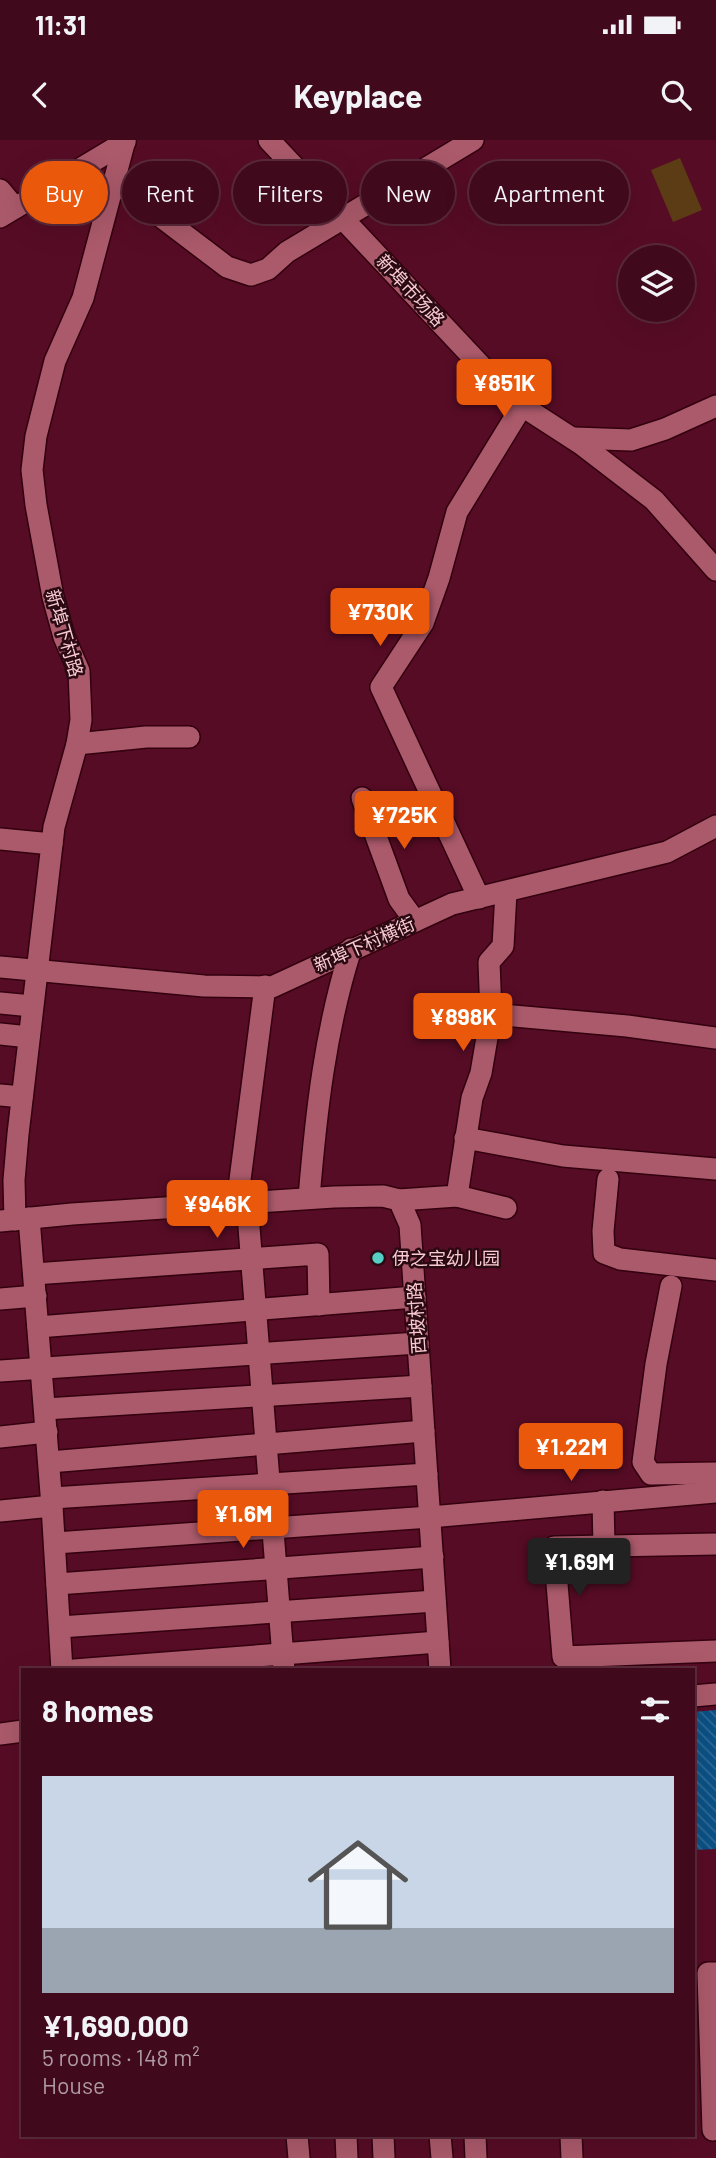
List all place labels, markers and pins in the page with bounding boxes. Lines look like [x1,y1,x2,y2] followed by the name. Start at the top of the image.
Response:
[455,359,553,419] pin: ¥851K
[331,588,429,648] pin: ¥730K
[355,792,453,851] pin: ¥725K
[414,993,512,1053] pin: ¥898K
[168,1180,266,1240] pin: ¥946K
[392,1247,500,1269] place label: 伊之宝幼儿园
[370,1250,386,1266] marker: 伊之宝幼儿园
[514,1424,628,1483] pin: ¥1.22M
[194,1490,292,1550] pin: ¥1.6M
[522,1538,636,1598] pin: ¥1.69M

